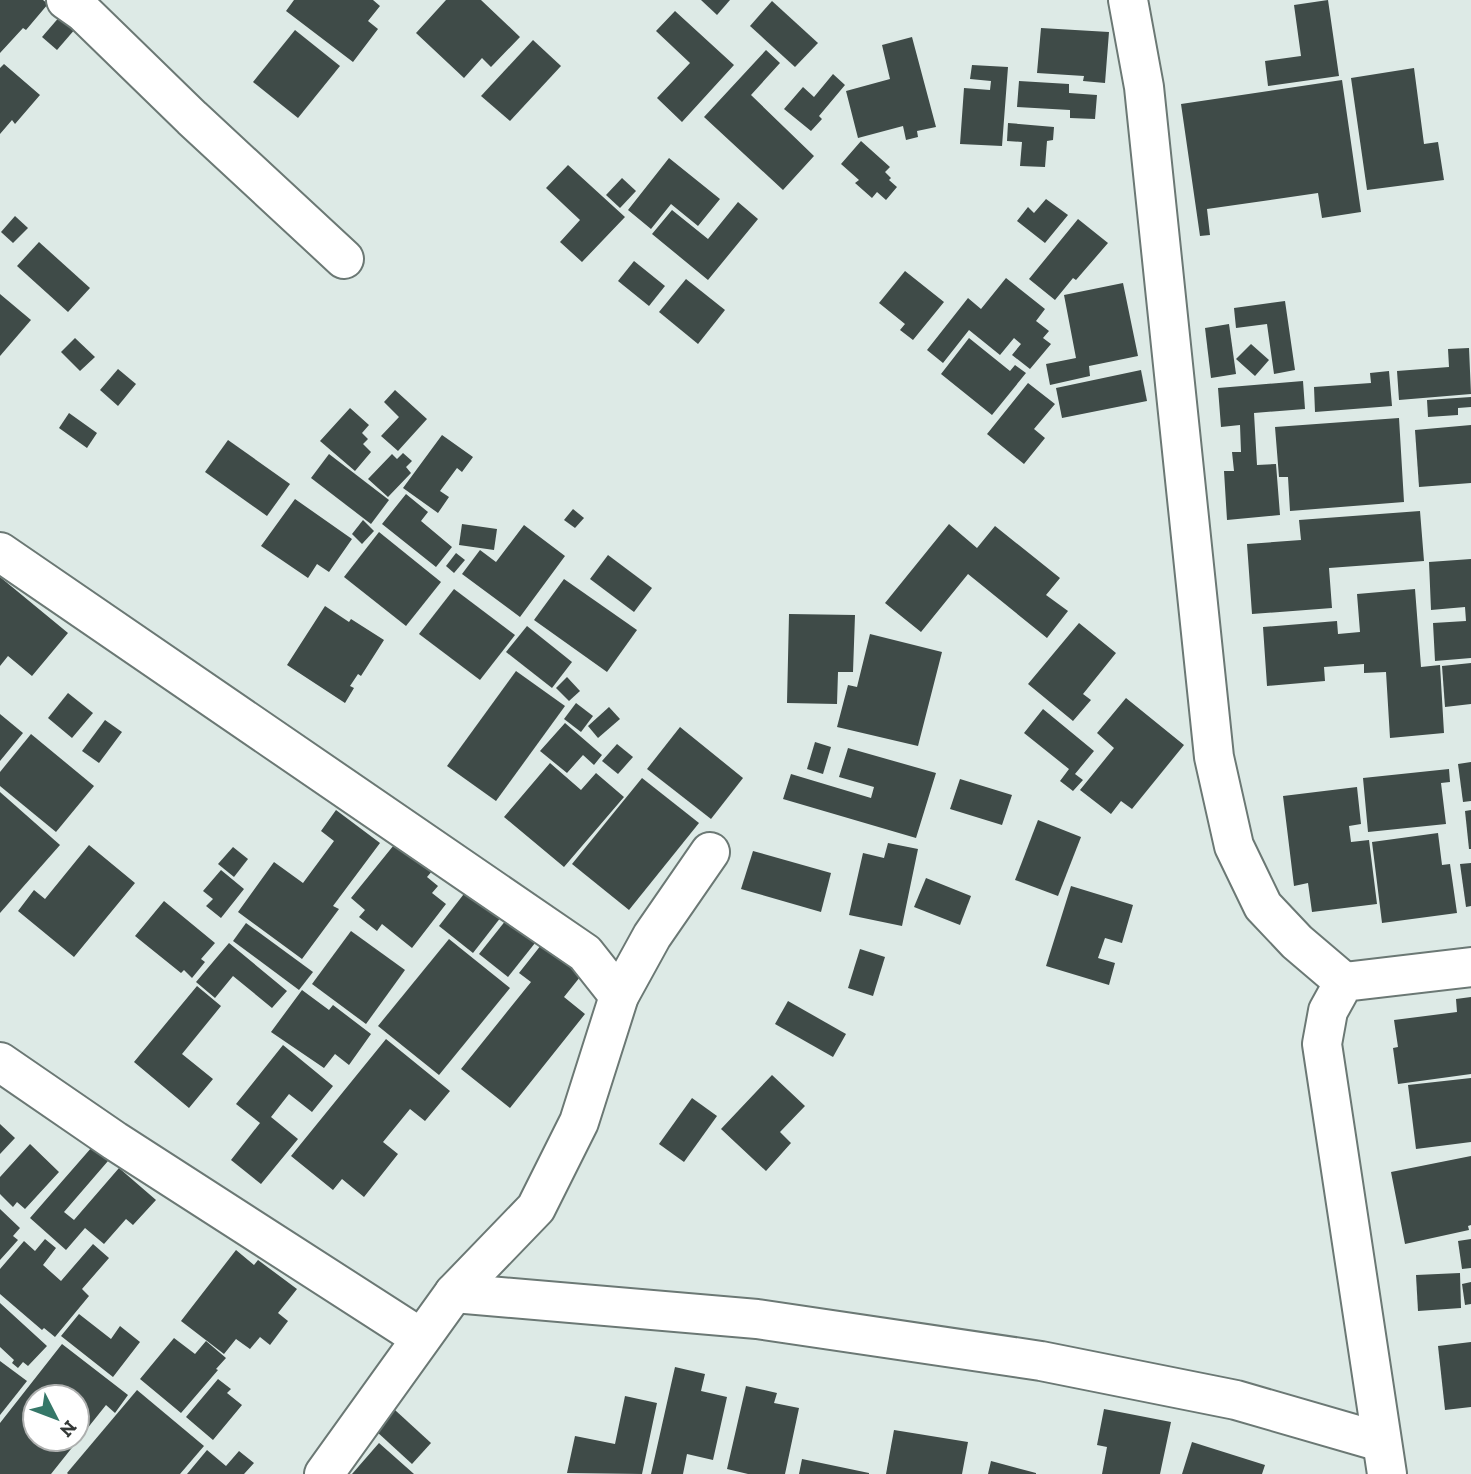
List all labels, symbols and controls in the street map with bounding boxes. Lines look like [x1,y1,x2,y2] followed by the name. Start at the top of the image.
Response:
[21,1383,91,1453] north arrow
[55,1416,82,1442] text: N

